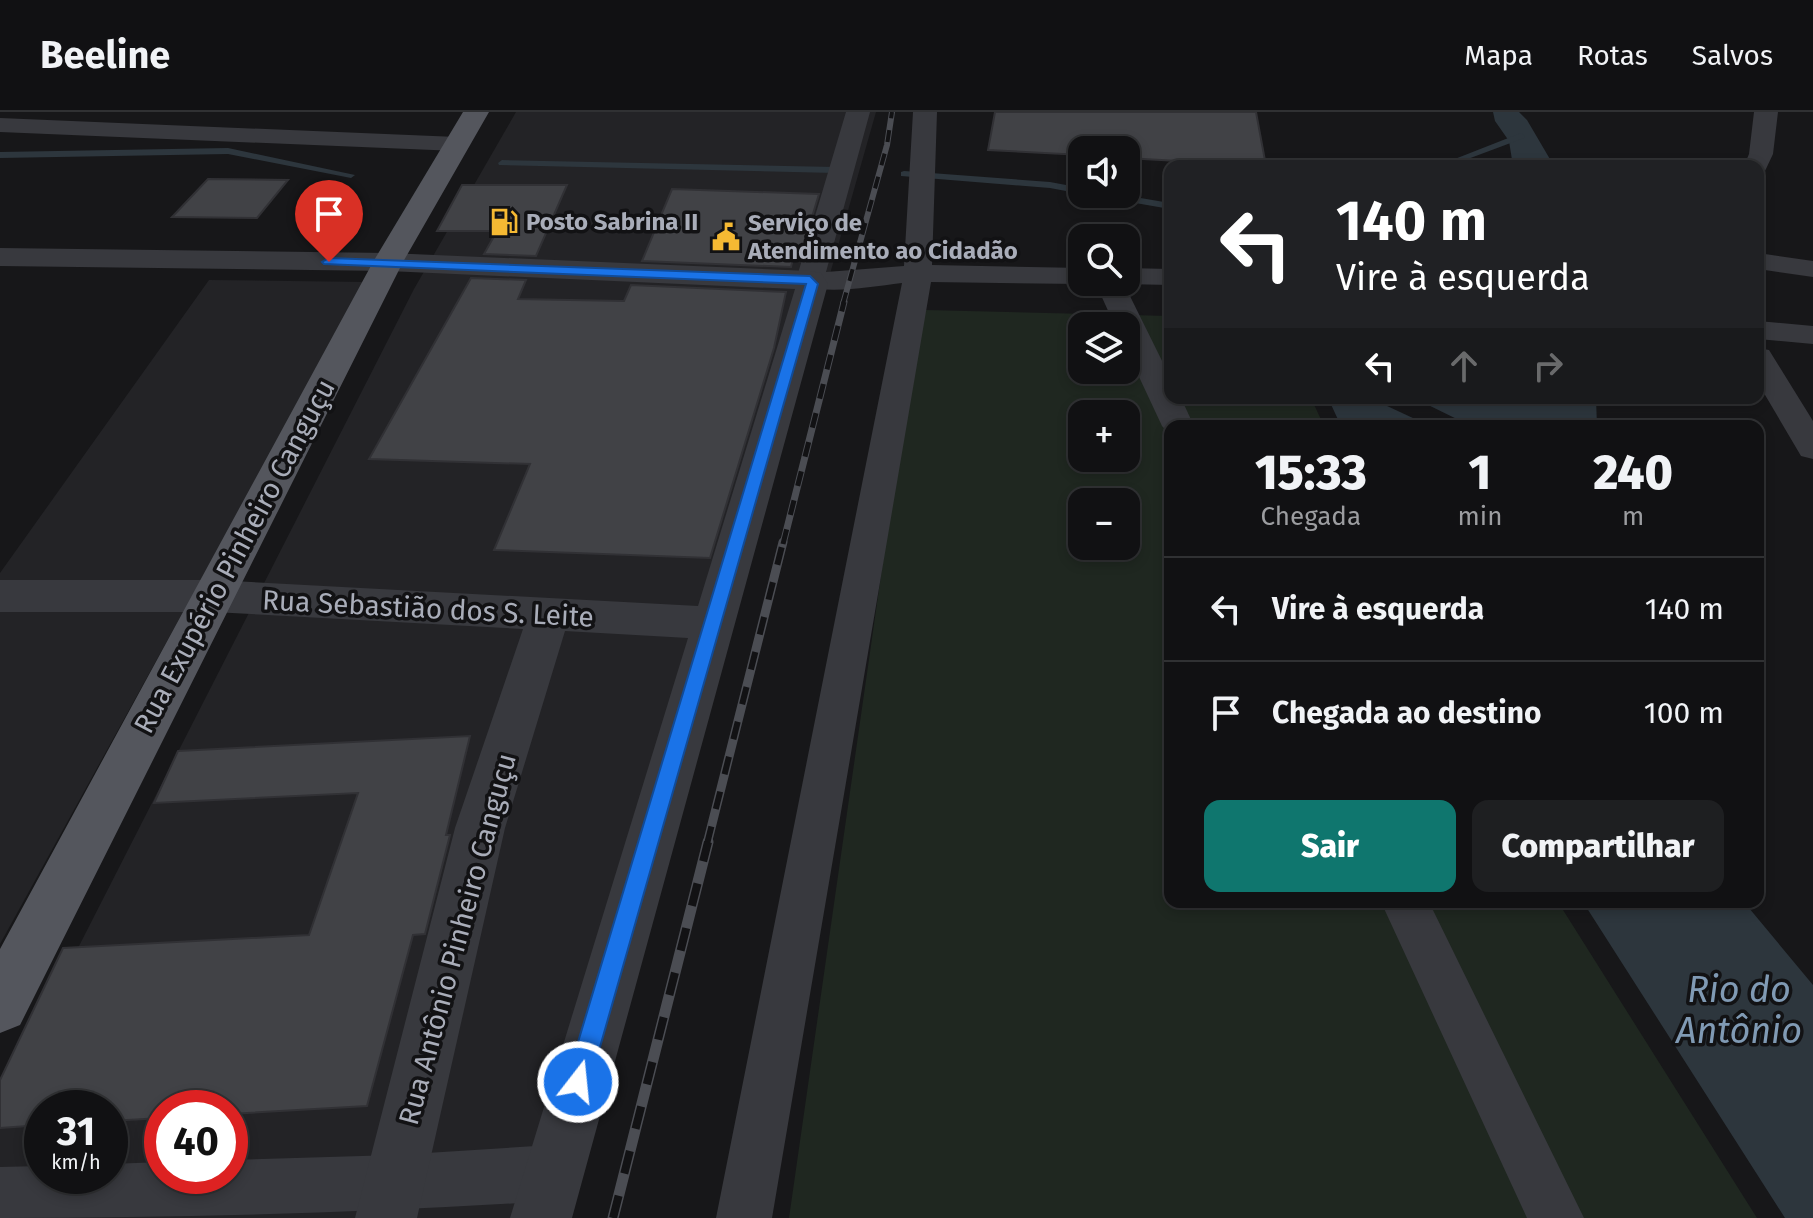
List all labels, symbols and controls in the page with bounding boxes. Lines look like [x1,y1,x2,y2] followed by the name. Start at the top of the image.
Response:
[40,32,170,78] text: Beeline
[1464,39,1533,72] text: Mapa
[1577,39,1648,72] text: Rotas
[1692,39,1773,72] text: Salvos
[1068,136,1140,560] map controls
[1068,136,1140,208] button: sound
[295,180,363,262] pin
[1336,188,1487,255] text: 140 m
[307,192,351,236] icon: arrive
[1204,192,1308,296] icon: left
[489,207,519,237] fuel station icon: Posto Sabrina II
[526,208,698,236] place label: Posto Sabrina II
[747,209,1018,265] place label: Serviço de Atendimento ao Cidadão
[711,222,741,252] public building icon: Serviço de Atendimento ao Cidadão
[1068,224,1140,296] button: search
[1336,256,1590,300] text: Vire à esquerda
[1068,312,1140,384] button: layers
[1358,344,1402,388] icon: left
[1442,344,1486,388] icon: ahead
[1526,344,1570,388] icon: right
[127,374,342,739] street label: Rua Exupério Pinheiro Canguçu
[1068,400,1140,472] button: +
[1255,444,1367,502] text: 15:33
[1469,444,1491,502] text: 1
[1593,444,1673,502] text: 240
[1068,488,1140,560] button: −
[1260,501,1361,532] text: Chegada
[1458,501,1502,532] text: min
[1622,501,1644,532] text: m
[261,583,595,634] street label: Rua Sebastião dos S. Leite
[1204,587,1248,631] icon: left
[1272,591,1484,627] text: Vire à esquerda
[1645,591,1724,627] text: 140 m
[1204,691,1248,735] icon: arrive
[1272,695,1542,731] text: Chegada ao destino
[1644,695,1724,731] text: 100 m
[392,750,523,1129] street label: Rua Antônio Pinheiro Canguçu
[1204,800,1456,892] button: Sair
[1472,800,1724,892] button: Compartilhar
[1674,968,1802,1053] water label: Rio do Antônio
[536,1040,620,1124] position arrow
[144,1090,248,1194] speed limit sign: 40
[57,1108,95,1156] text: 31
[51,1150,101,1174] text: km/h

